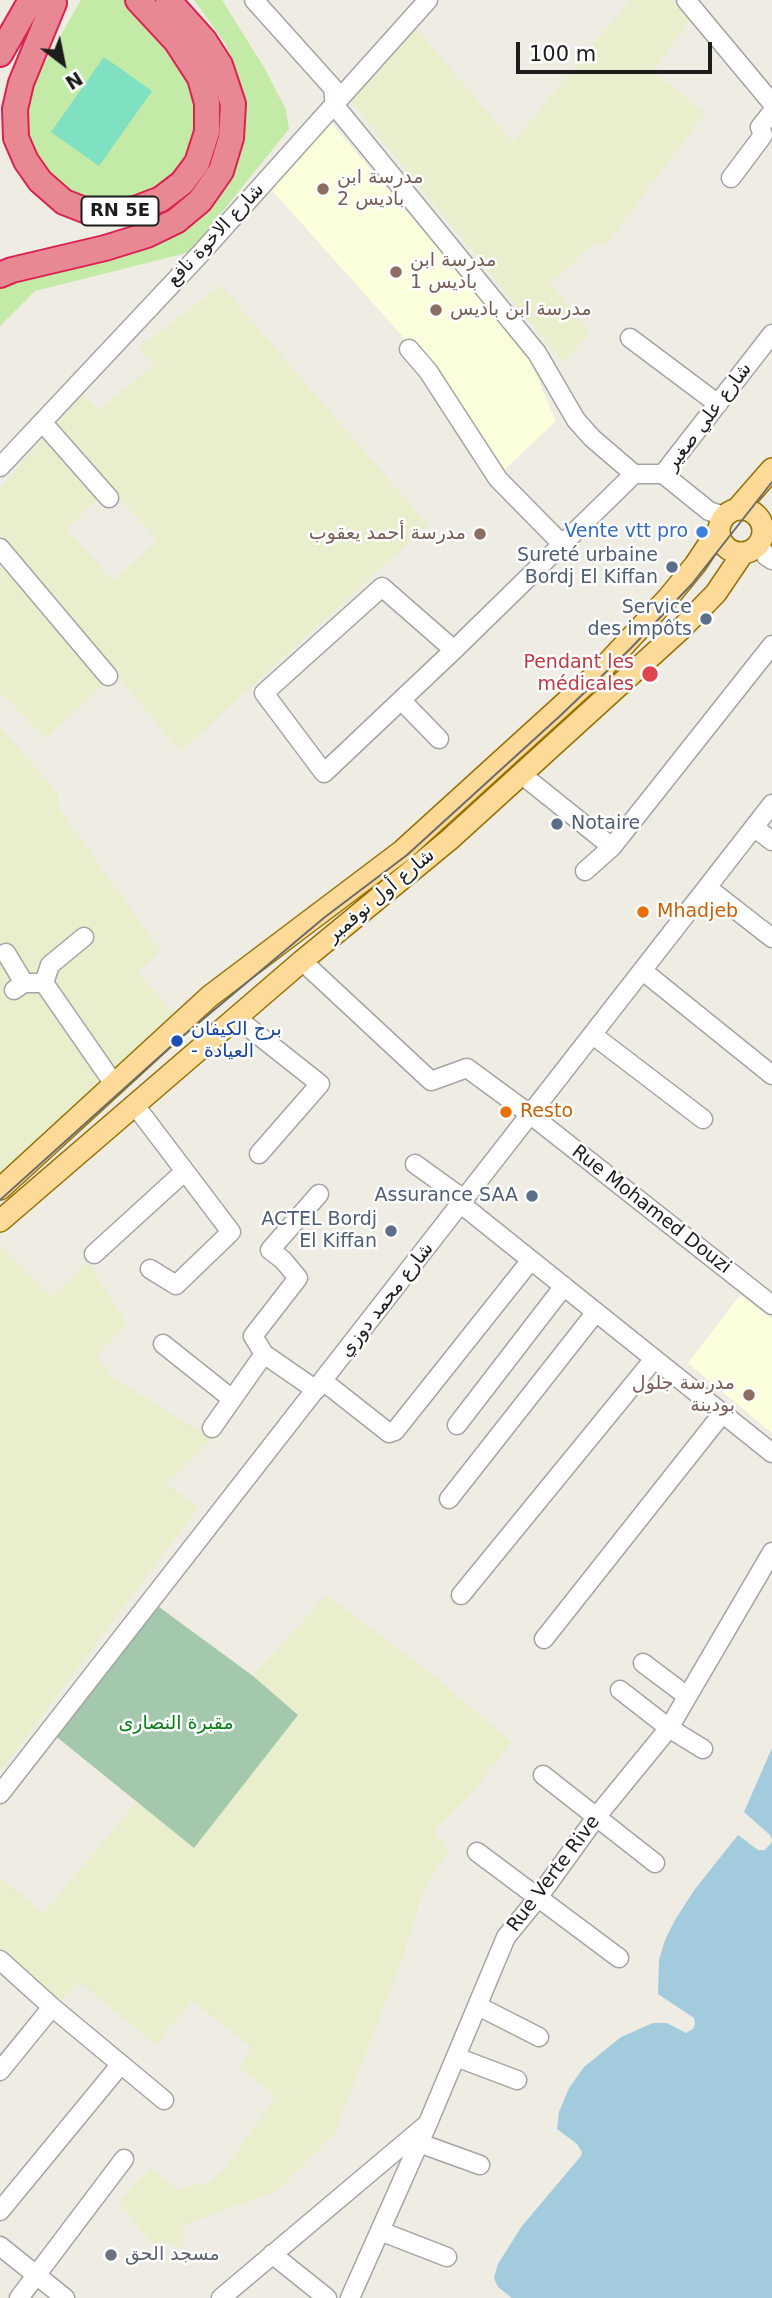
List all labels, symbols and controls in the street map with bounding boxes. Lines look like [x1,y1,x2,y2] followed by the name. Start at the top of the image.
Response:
[28,28,98,98] north arrow
[520,28,716,72] scale bar
[529,42,596,66] text: 100 m
[62,67,87,94] text: N
[337,167,424,211] place label: مدرسة ابن باديس 2
[163,179,269,291] street label: شارع الاخوة نافع
[315,181,331,197] marker: مدرسة ابن باديس 2
[82,196,158,226] road number: RN 5E
[410,250,497,294] place label: مدرسة ابن باديس 1
[388,264,404,280] marker: مدرسة ابن باديس 1
[450,299,592,321] place label: مدرسة ابن باديس
[428,302,444,318] marker: مدرسة ابن باديس
[661,359,757,475] street label: شارع علي صغير
[564,521,688,543] place label: Vente vtt pro
[309,523,466,545] place label: مدرسة أحمد يعقوب
[694,524,710,540] marker: Vente vtt pro
[472,526,488,542] marker: مدرسة أحمد يعقوب
[517,545,658,589] place label: Sureté urbaine Bordj El Kiffan
[664,559,680,575] marker: Sureté urbaine Bordj El Kiffan
[587,597,692,641] place label: Service des impôts
[698,611,714,627] marker: Service des impôts
[523,652,634,696] place label: Pendant les médicales
[640,664,660,684] marker: Pendant les médicales
[571,813,640,835] place label: Notaire
[549,816,565,832] marker: Notaire
[322,844,440,948] street label: شارع أول نوفمبر
[657,901,738,923] place label: Mhadjeb
[635,904,651,920] marker: Mhadjeb
[191,1019,282,1063] place label: برج الكيفان - العيادة
[169,1033,185,1049] marker: برج الكيفان - العيادة
[520,1101,573,1123] place label: Resto
[498,1104,514,1120] marker: Resto
[567,1141,735,1279] street label: Rue Mohamed Douzi
[375,1185,518,1207] place label: Assurance SAA
[524,1188,540,1204] marker: Assurance SAA
[261,1209,377,1253] place label: ACTEL Bordj El Kiffan
[383,1223,399,1239] marker: ACTEL Bordj El Kiffan
[335,1238,439,1362] street label: شارع محمد دوزي
[632,1373,735,1417] place label: مدرسة جلول بودينة
[741,1387,757,1403] marker: مدرسة جلول بودينة
[118,1713,234,1735] park label: مقبرة النصارى
[503,1811,605,1937] street label: Rue Verte Rive
[125,2244,220,2266] place label: مسجد الحق
[103,2247,119,2263] marker: مسجد الحق

